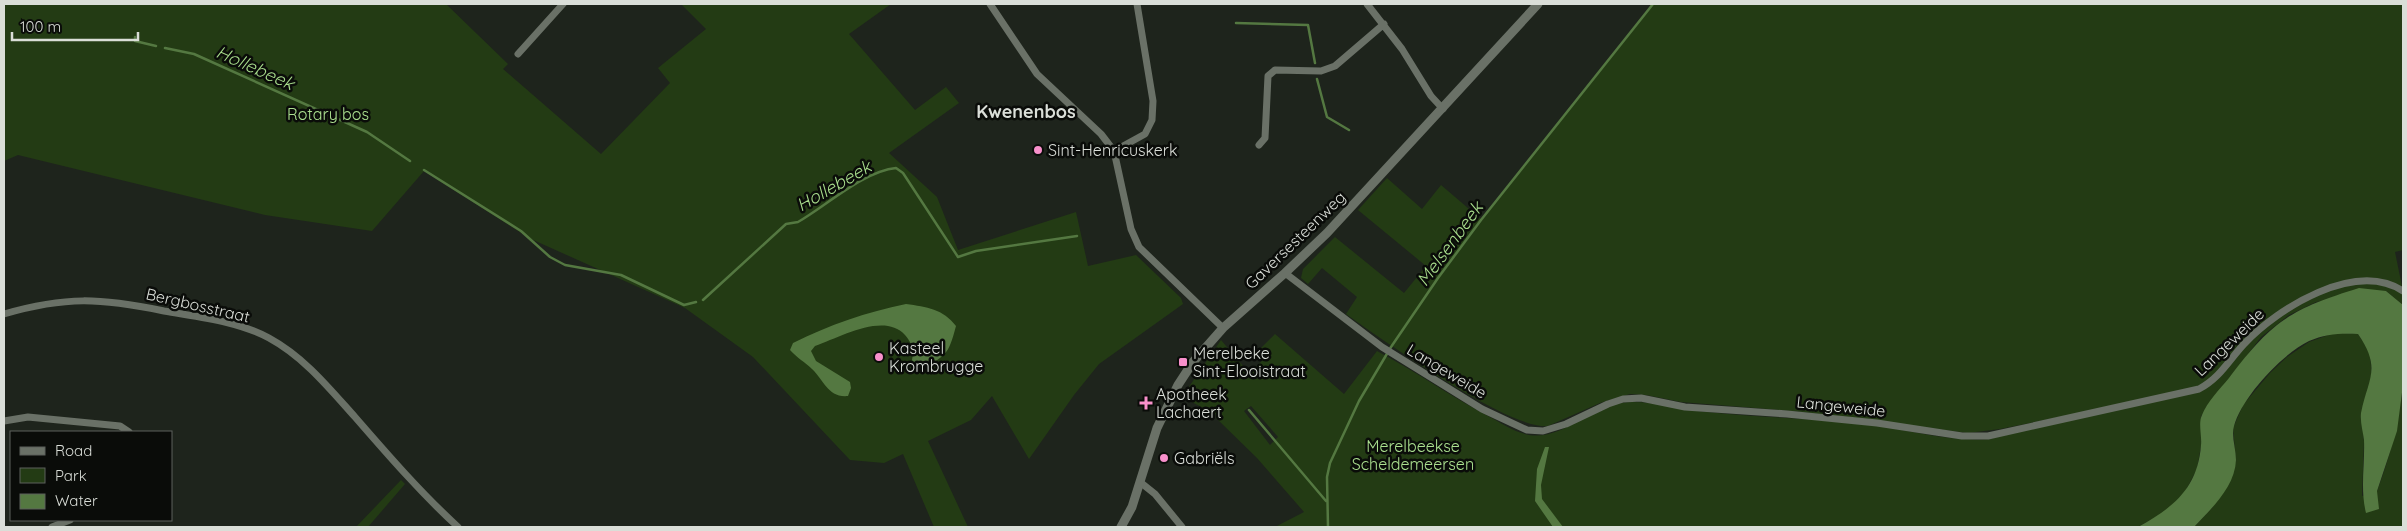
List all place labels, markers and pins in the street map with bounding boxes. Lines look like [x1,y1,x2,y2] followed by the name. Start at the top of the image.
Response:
[1048,140,1178,160] place label: Sint-Henricuskerk
[1032,144,1044,156] marker: Sint-Henricuskerk
[889,338,983,376] place label: Kasteel Krombrugge
[1193,343,1306,381] place label: Merelbeke Sint-Elooistraat
[873,351,885,363] marker: Kasteel Krombrugge
[1177,356,1189,368] marker: Merelbeke Sint-Elooistraat
[1156,384,1227,422] place label: Apotheek Lachaert
[1140,397,1152,409] marker: Apotheek Lachaert
[1174,448,1235,468] place label: Gabriëls
[1158,452,1170,464] marker: Gabriëls

